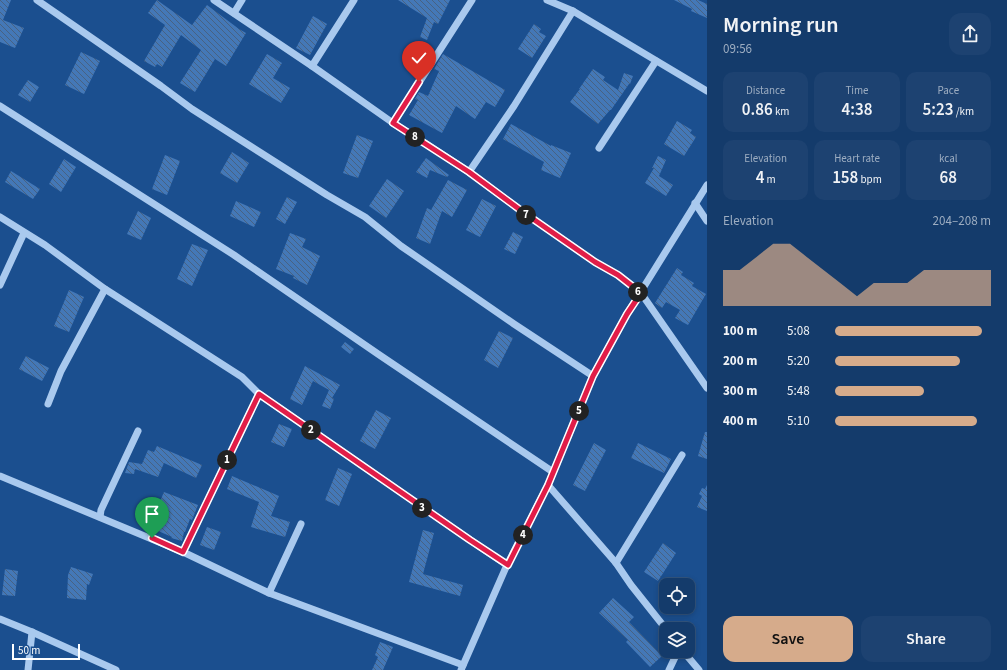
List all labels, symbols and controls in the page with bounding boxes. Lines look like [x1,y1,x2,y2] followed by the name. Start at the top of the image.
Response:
[723,9,839,41] text: Morning run
[949,13,991,55] button: share
[723,40,752,58] text: 09:56
[402,41,436,82] pin
[408,47,430,69] icon: check
[746,83,785,98] text: Distance
[845,83,869,98] text: Time
[938,83,959,98] text: Pace
[742,98,773,122] text: 0.86
[842,98,872,122] text: 4:38
[923,98,953,122] text: 5:23
[773,104,789,119] text: km
[953,104,974,119] text: /km
[405,127,425,147] pin: 8
[412,129,418,144] text: 8
[744,151,787,166] text: Elevation
[834,151,880,166] text: Heart rate
[939,151,958,166] text: kcal
[756,166,764,190] text: 4
[832,166,858,190] text: 158
[940,166,957,190] text: 68
[764,172,776,187] text: m
[858,172,882,187] text: bpm
[516,205,536,225] pin: 7
[523,207,529,222] text: 7
[723,212,774,230] text: Elevation
[933,212,991,230] text: 204–208 m
[628,282,648,302] pin: 6
[635,284,641,299] text: 6
[723,322,757,340] text: 100 m
[787,322,810,340] text: 5:08
[723,352,757,370] text: 200 m
[787,352,810,370] text: 5:20
[723,382,757,400] text: 300 m
[787,382,810,400] text: 5:48
[569,401,589,421] pin: 5
[576,403,582,418] text: 5
[723,412,757,430] text: 400 m
[787,412,810,430] text: 5:10
[301,420,321,440] pin: 2
[308,422,314,437] text: 2
[217,450,237,470] pin: 1
[224,452,230,467] text: 1
[135,497,169,538] pin
[412,498,432,518] pin: 3
[419,500,425,515] text: 3
[141,503,163,525] icon: arrive
[513,525,533,545] pin: 4
[520,527,526,542] text: 4
[659,578,695,658] map controls
[659,578,695,614] button: locate
[723,616,853,662] button: Save
[861,616,991,662] button: Share
[659,622,695,658] button: layers
[12,642,80,661] scale bar
[18,643,40,658] text: 50 m

